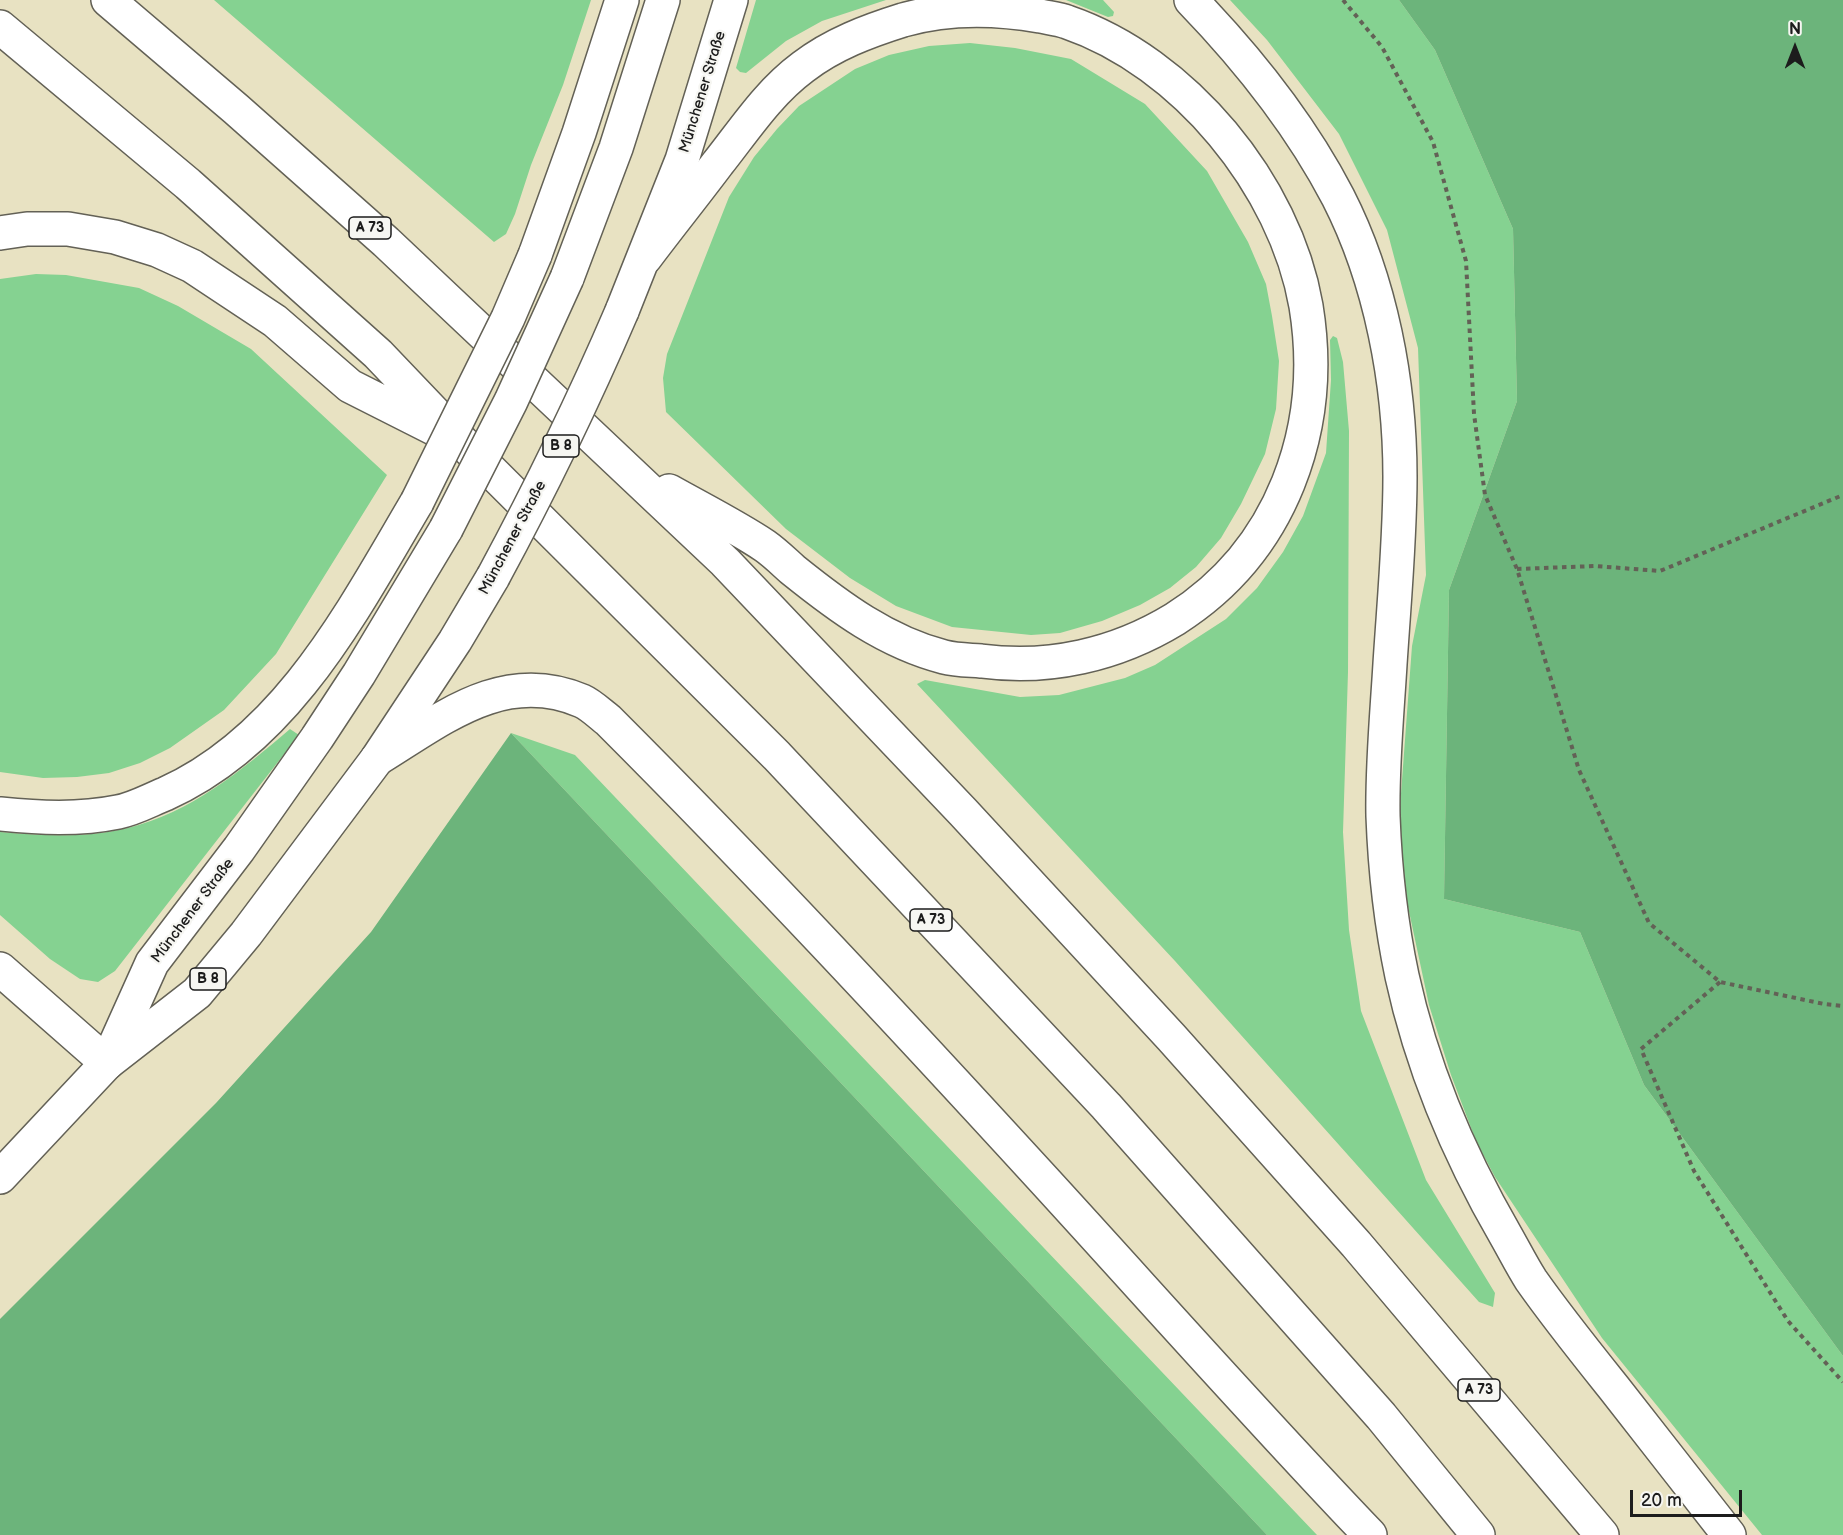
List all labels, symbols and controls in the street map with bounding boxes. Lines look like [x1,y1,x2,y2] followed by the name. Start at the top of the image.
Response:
[1765,18,1825,78] north arrow
[1789,20,1801,39] text: N
[676,29,730,155] street label: Münchener Straße
[349,217,391,239] road number: A 73
[543,435,579,457] road number: B 8
[475,478,551,598] street label: Münchener Straße
[148,855,238,967] street label: Münchener Straße
[910,909,952,931] road number: A 73
[190,968,226,990] road number: B 8
[1458,1379,1500,1401] road number: A 73
[1633,1478,1746,1516] scale bar
[1641,1490,1682,1511] text: 20 m

